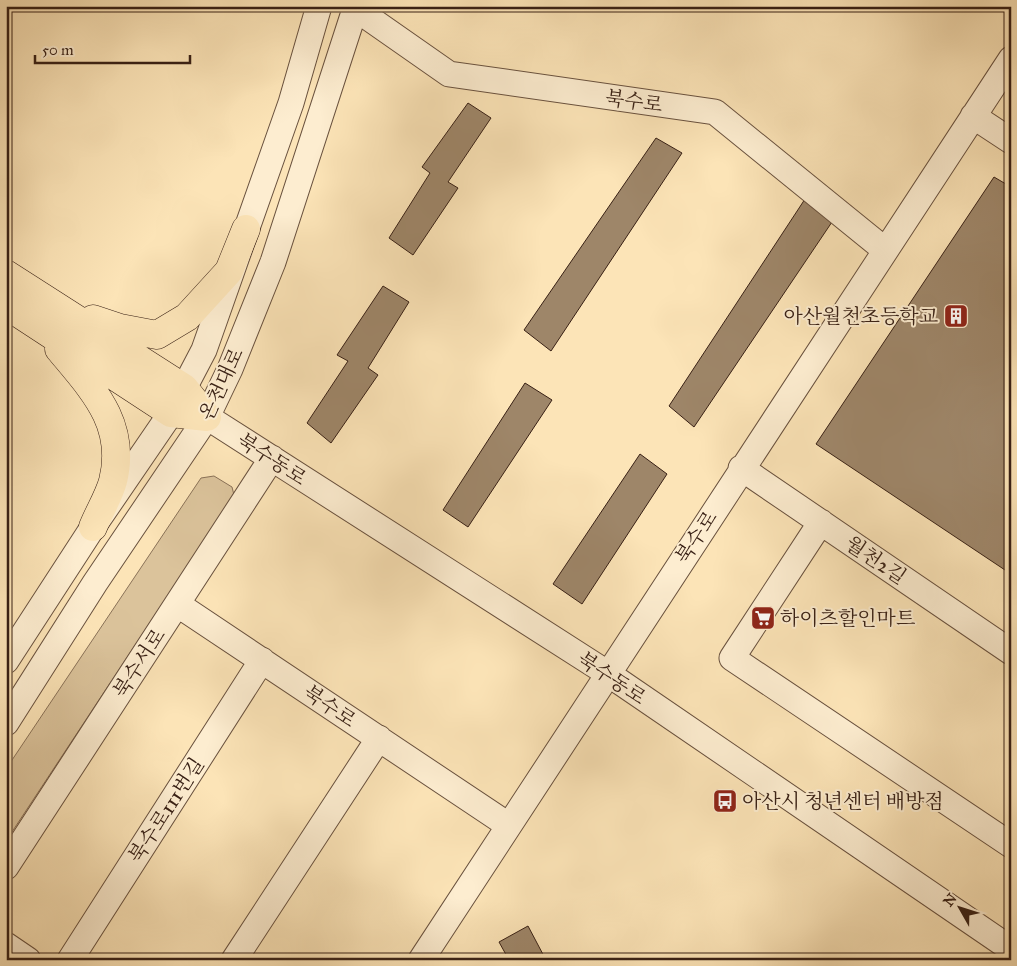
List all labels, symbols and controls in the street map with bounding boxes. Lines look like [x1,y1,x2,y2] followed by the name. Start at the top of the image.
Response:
[35,32,190,64] scale bar
[42,41,74,59] text: 50 m
[604,85,664,117] street label: 북수로
[943,303,969,329] building icon: 아산월천초등학교
[783,304,939,328] place label: 아산월천초등학교
[194,344,248,424] street label: 온천대로
[233,428,311,490] street label: 북수동로
[670,506,722,568] street label: 북수로
[841,531,911,589] street label: 월천2길
[750,605,776,631] supermarket icon: 하이츠할인마트
[780,606,915,630] place label: 하이츠할인마트
[108,624,170,702] street label: 북수서로
[573,646,651,710] street label: 북수동로
[299,680,361,732] street label: 북수로
[123,753,209,867] street label: 북수로111번길
[712,788,738,814] bus stop icon: 아산시 청년센터 배방점
[742,789,944,813] place label: 아산시 청년센터 배방점
[934,884,984,934] north arrow
[940,890,961,910] text: N

